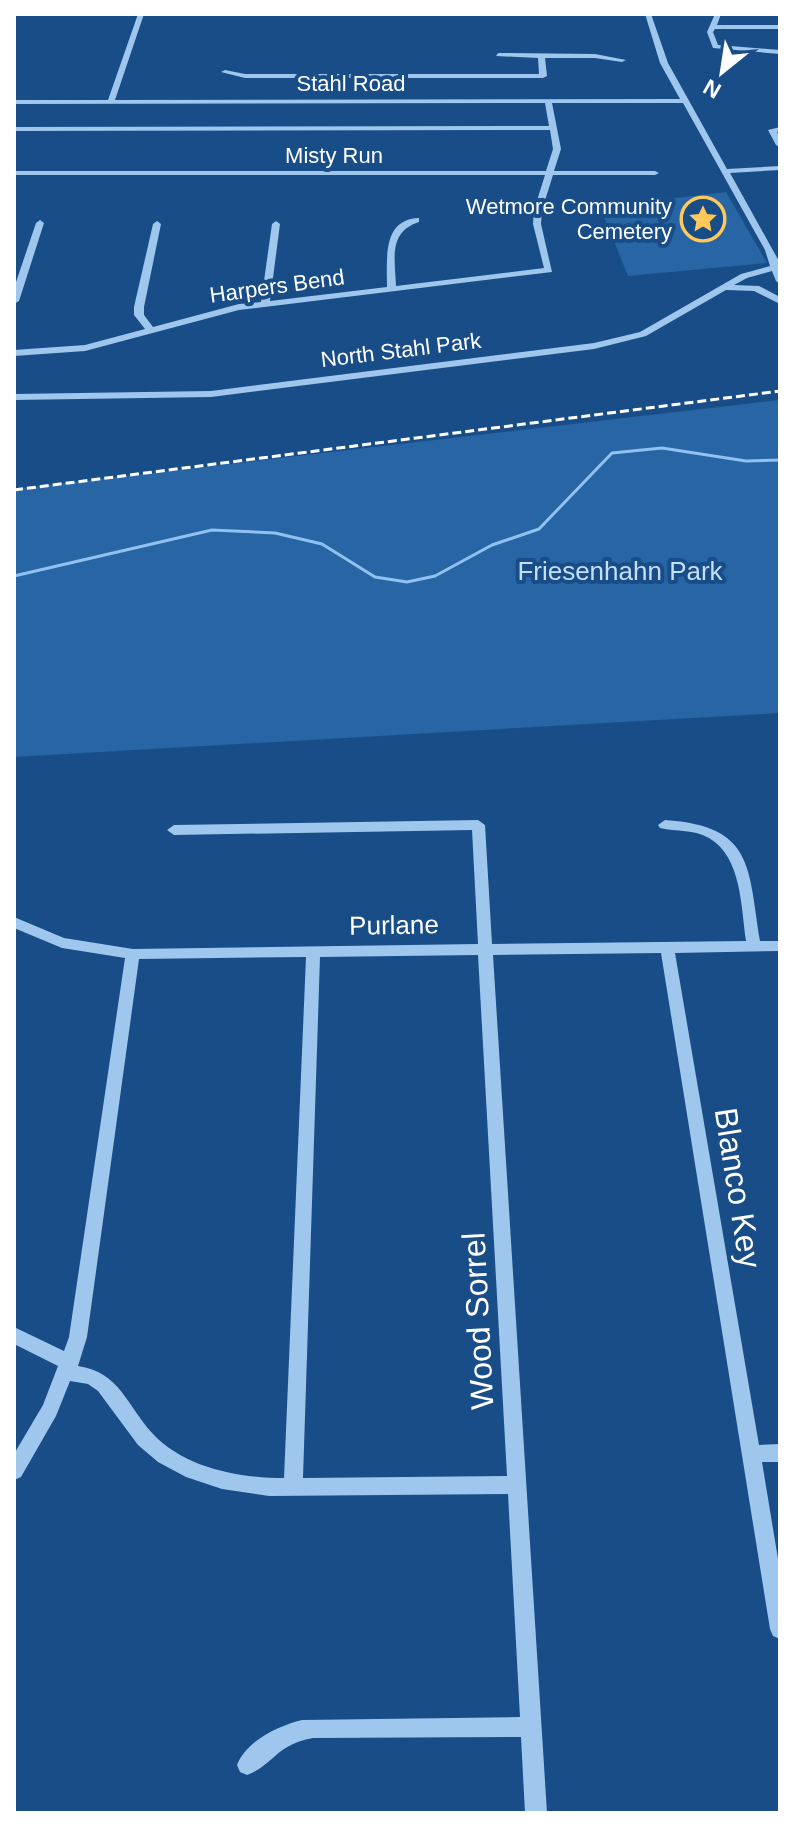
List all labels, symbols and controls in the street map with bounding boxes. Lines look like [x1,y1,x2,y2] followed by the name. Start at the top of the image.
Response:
[682,32,762,112] north arrow
[297,71,405,96] street label: Stahl Road
[699,74,725,104] text: N
[285,143,383,168] street label: Misty Run
[466,194,672,244] place label: Wetmore Community Cemetery
[679,195,727,243] place icon: Wetmore Community Cemetery
[208,264,346,308] street label: Harpers Bend
[319,328,484,372] street label: North Stahl Park
[517,556,724,586] park label: Friesenhahn Park
[349,909,439,941] street label: Purlane
[708,1105,768,1271] street label: Blanco Key
[455,1232,501,1410] street label: Wood Sorrel

